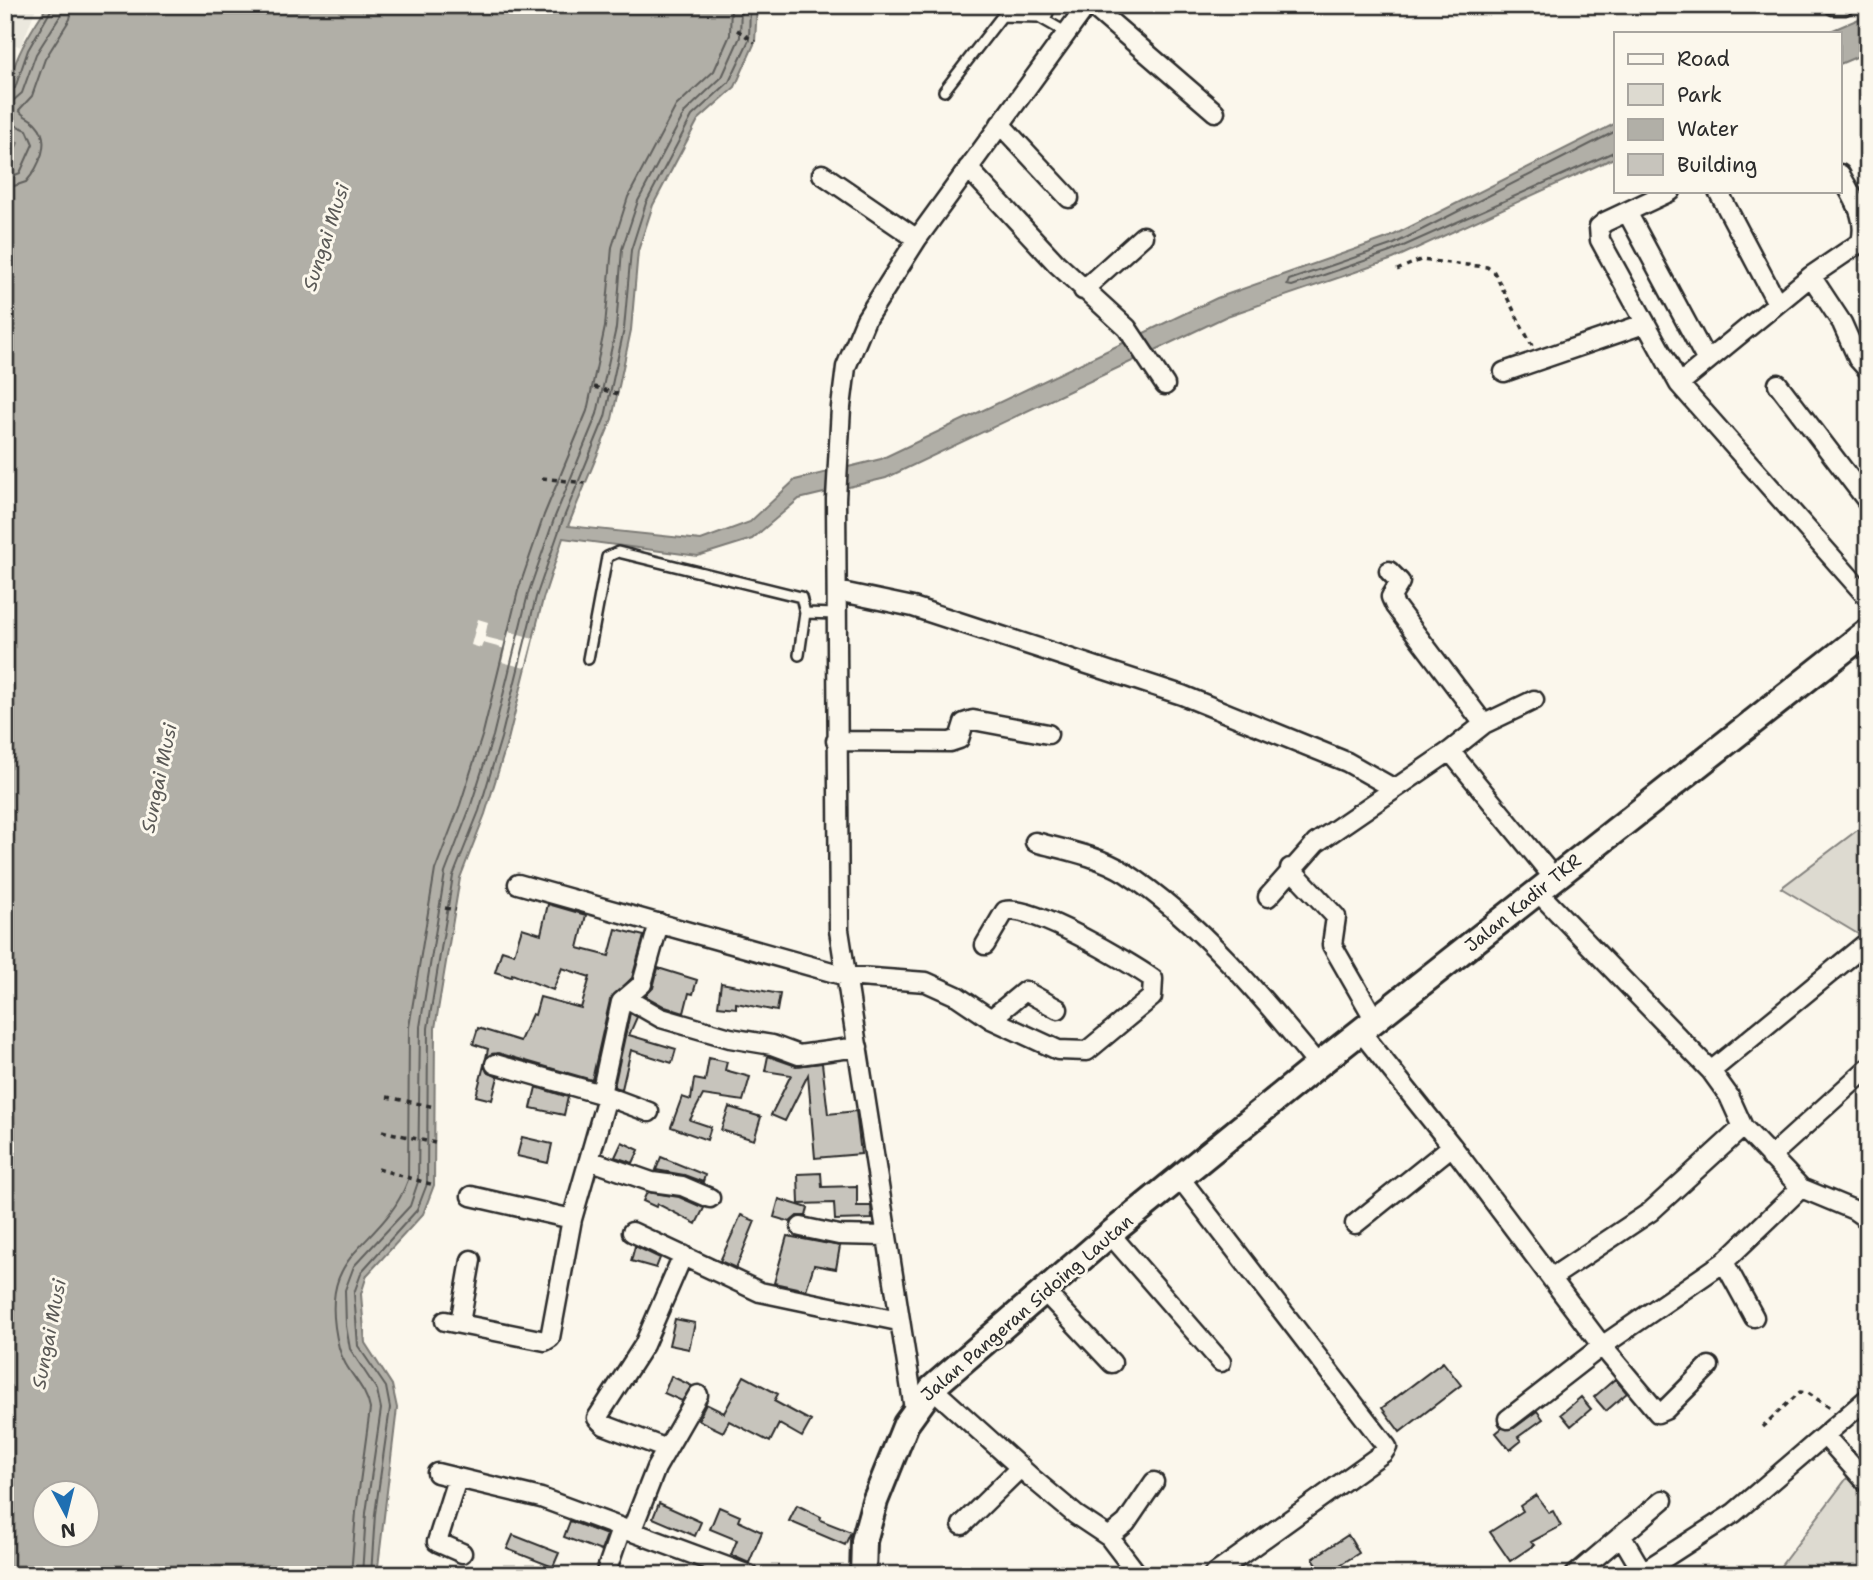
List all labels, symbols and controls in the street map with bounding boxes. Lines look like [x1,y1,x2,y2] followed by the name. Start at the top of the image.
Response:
[1614,32,1842,192] legend
[1677,45,1730,73] text: Road
[1677,81,1722,109] text: Park
[1677,115,1739,143] text: Water
[1677,151,1757,179] text: Building
[297,180,355,294] water label: Sungai Musi
[135,720,183,835] water label: Sungai Musi
[1460,849,1586,957] street label: Jalan Kadir TKR
[916,1209,1138,1407] street label: Jalan Pangeran Sidoing Lautan
[26,1276,72,1391] water label: Sungai Musi
[32,1478,102,1548] north arrow
[59,1517,77,1544] text: N

